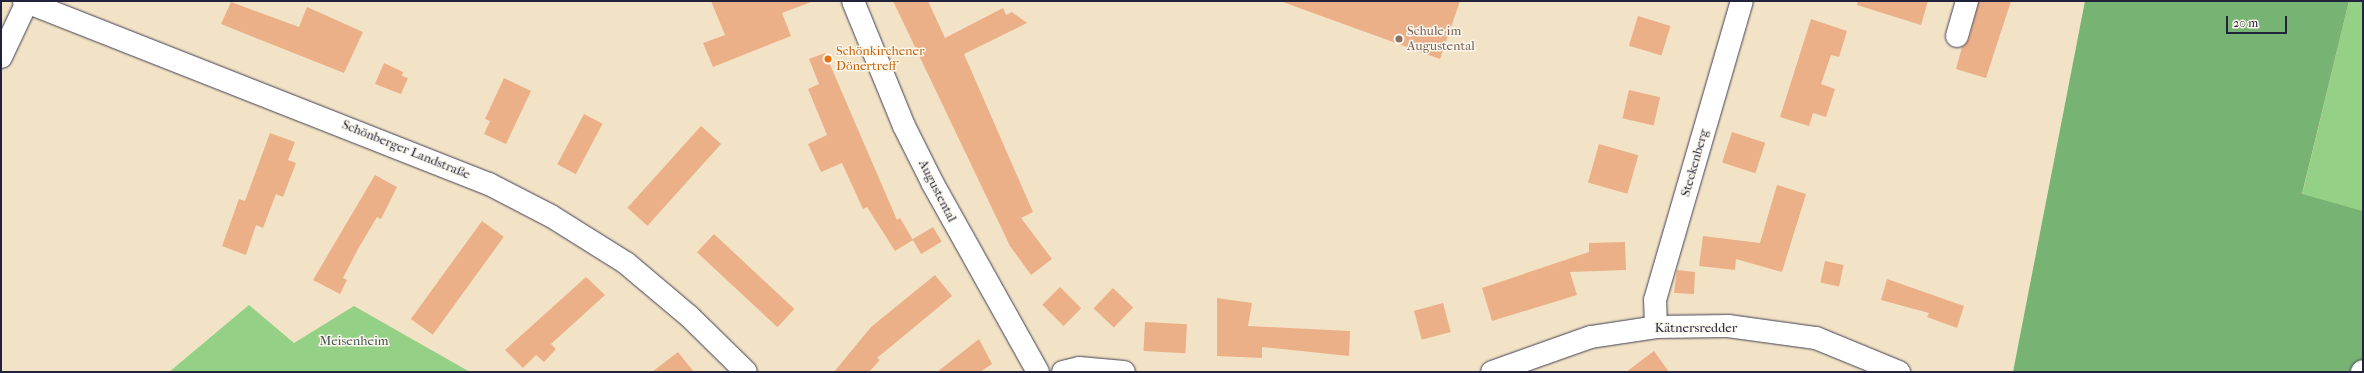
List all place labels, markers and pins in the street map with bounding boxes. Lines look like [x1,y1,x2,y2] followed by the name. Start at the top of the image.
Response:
[1407,24,1475,55] place label: Schule im Augustental
[1394,34,1404,44] marker: Schule im Augustental
[836,44,924,75] place label: Schönkirchener Dönertreff
[823,54,833,64] marker: Schönkirchener Dönertreff

